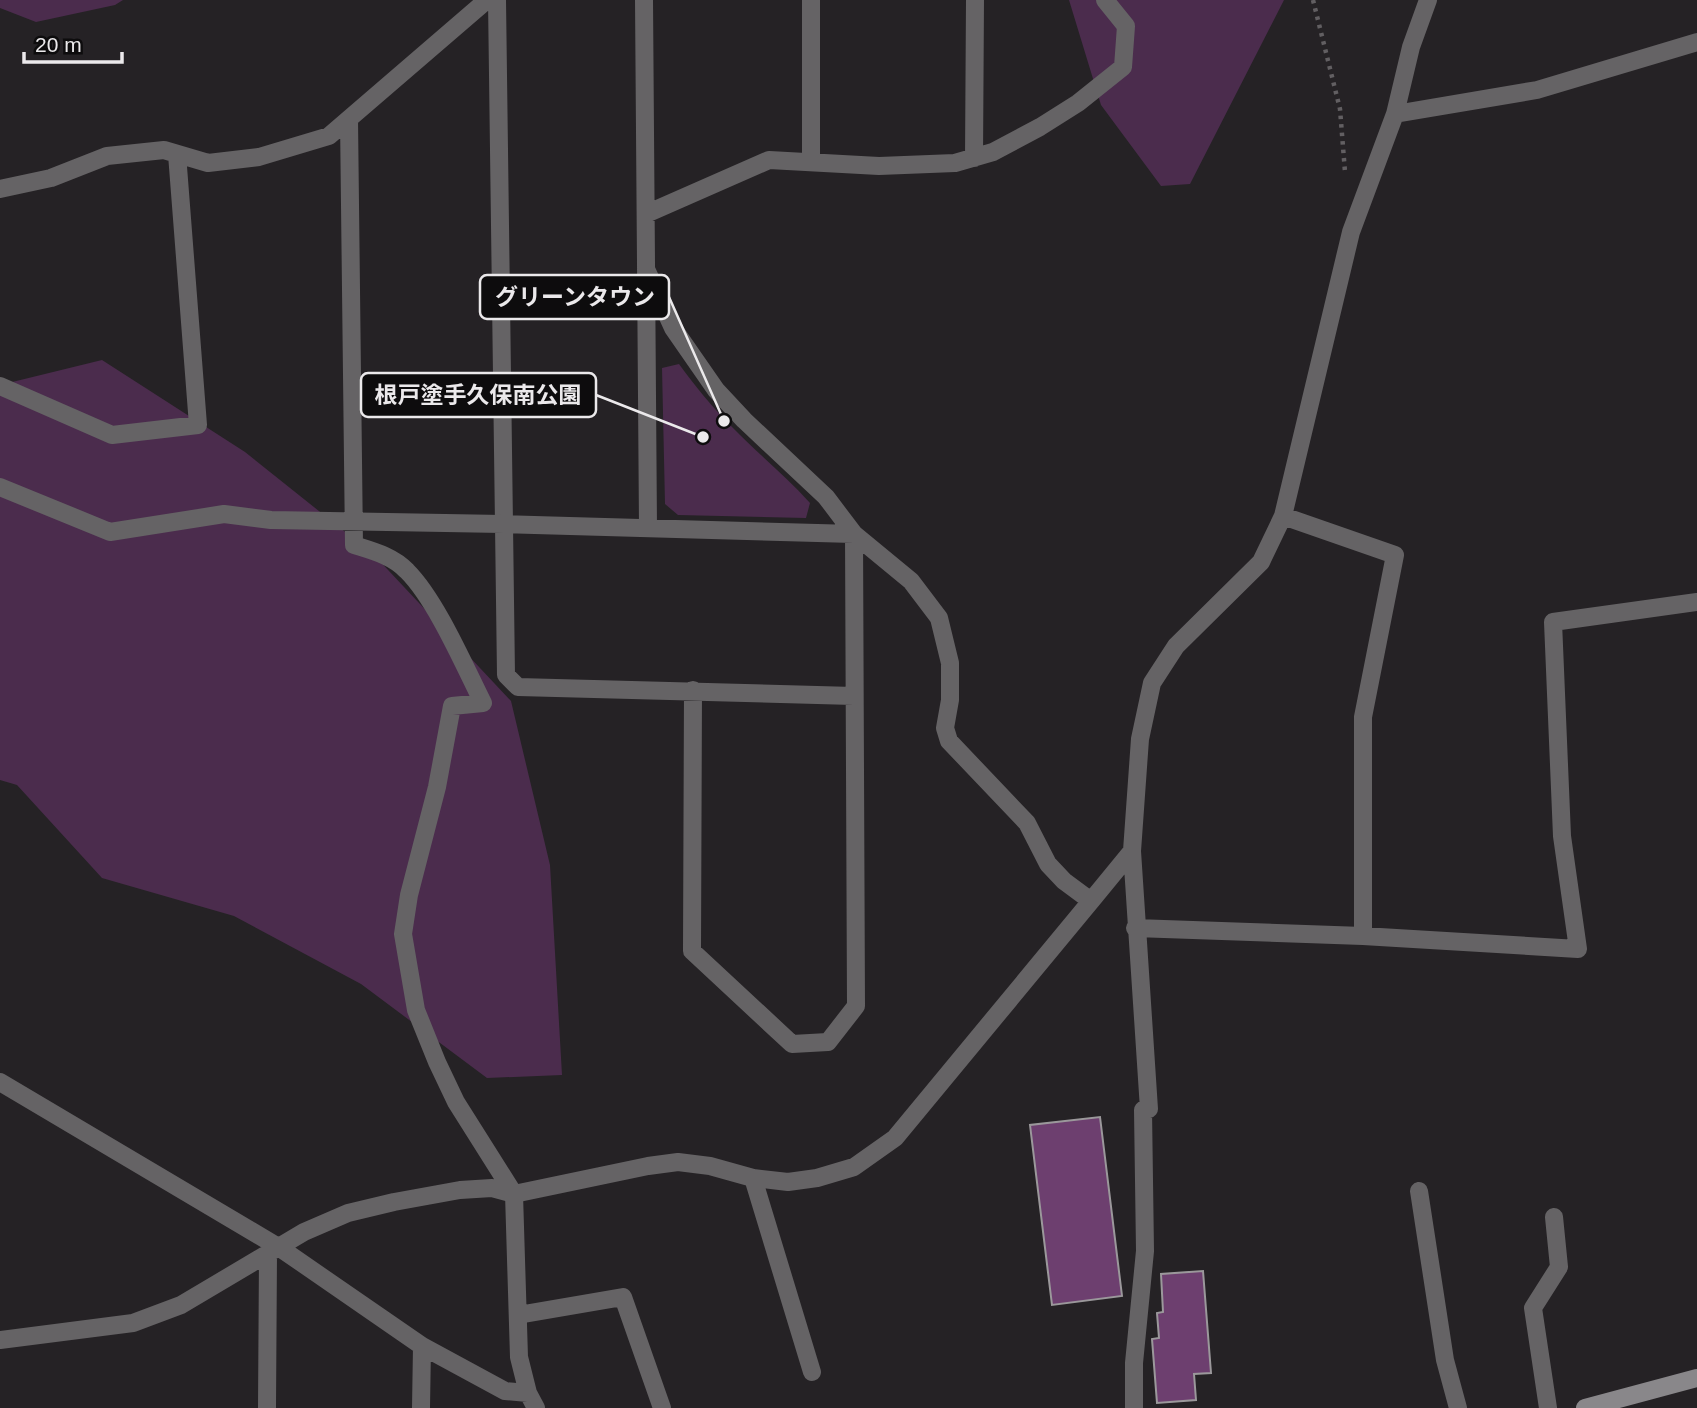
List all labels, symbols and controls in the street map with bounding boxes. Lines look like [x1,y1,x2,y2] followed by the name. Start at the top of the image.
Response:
[24,21,122,65] scale bar
[35,33,82,56] text: 20 m
[480,275,669,319] callout: グリーンタウン
[495,284,655,310] text: グリーンタウン
[361,373,596,417] callout: 根戸塗手久保南公園
[375,382,582,408] text: 根戸塗手久保南公園

